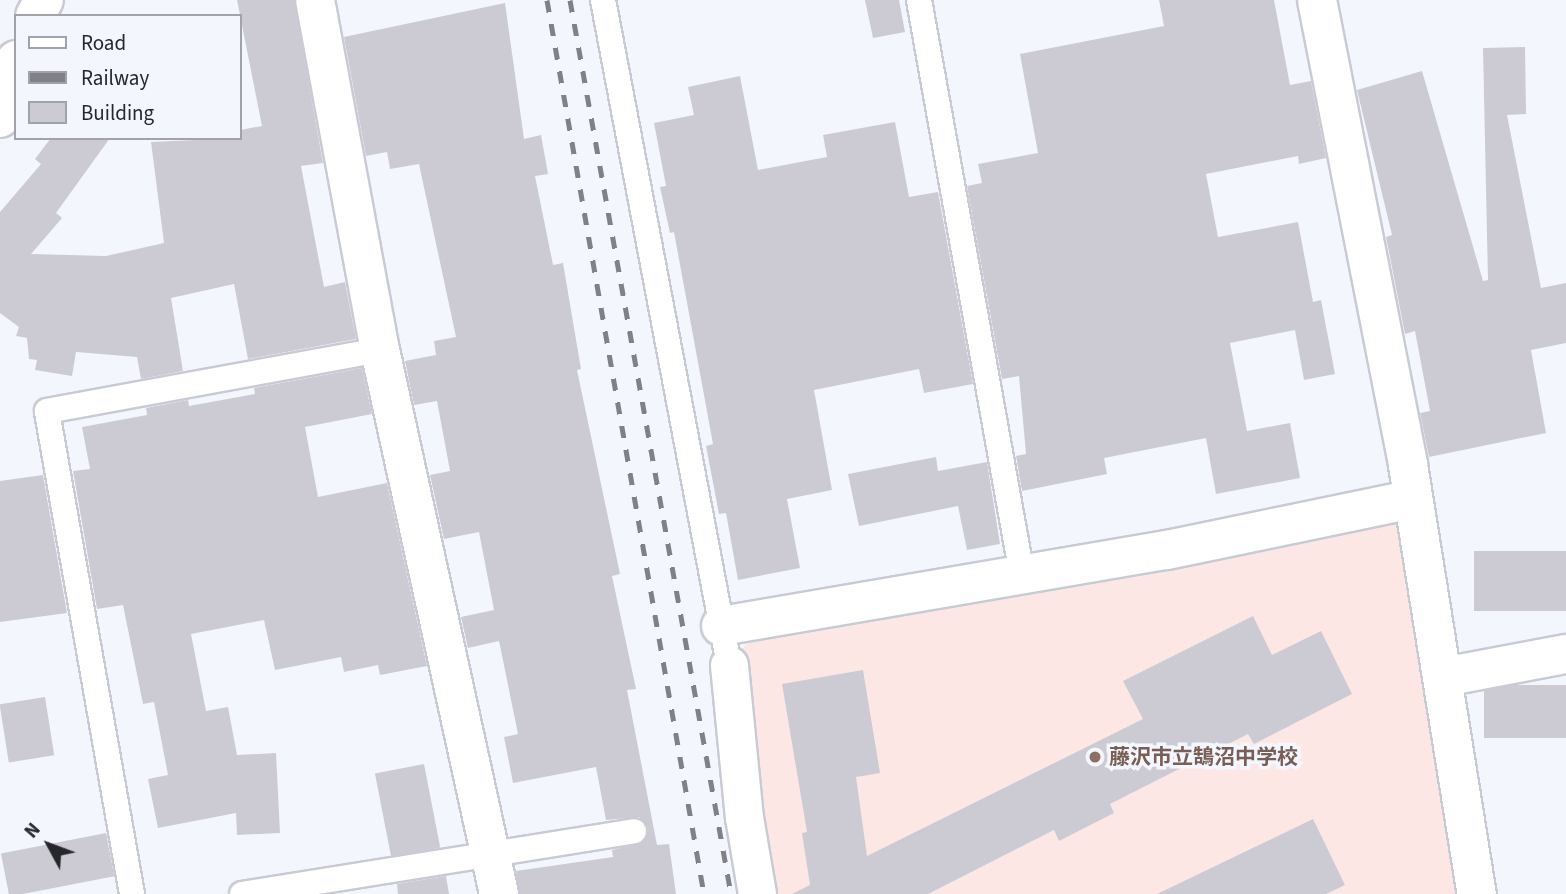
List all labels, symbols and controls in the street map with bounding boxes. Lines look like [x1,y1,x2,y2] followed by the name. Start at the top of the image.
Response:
[14,14,242,140] legend
[81,28,126,58] text: Road
[81,63,149,93] text: Railway
[81,98,154,128] text: Building
[1109,744,1298,770] place label: 藤沢市立鵠沼中学校
[1087,749,1103,765] marker: 藤沢市立鵠沼中学校
[14,810,84,880] north arrow
[18,817,47,845] text: N

